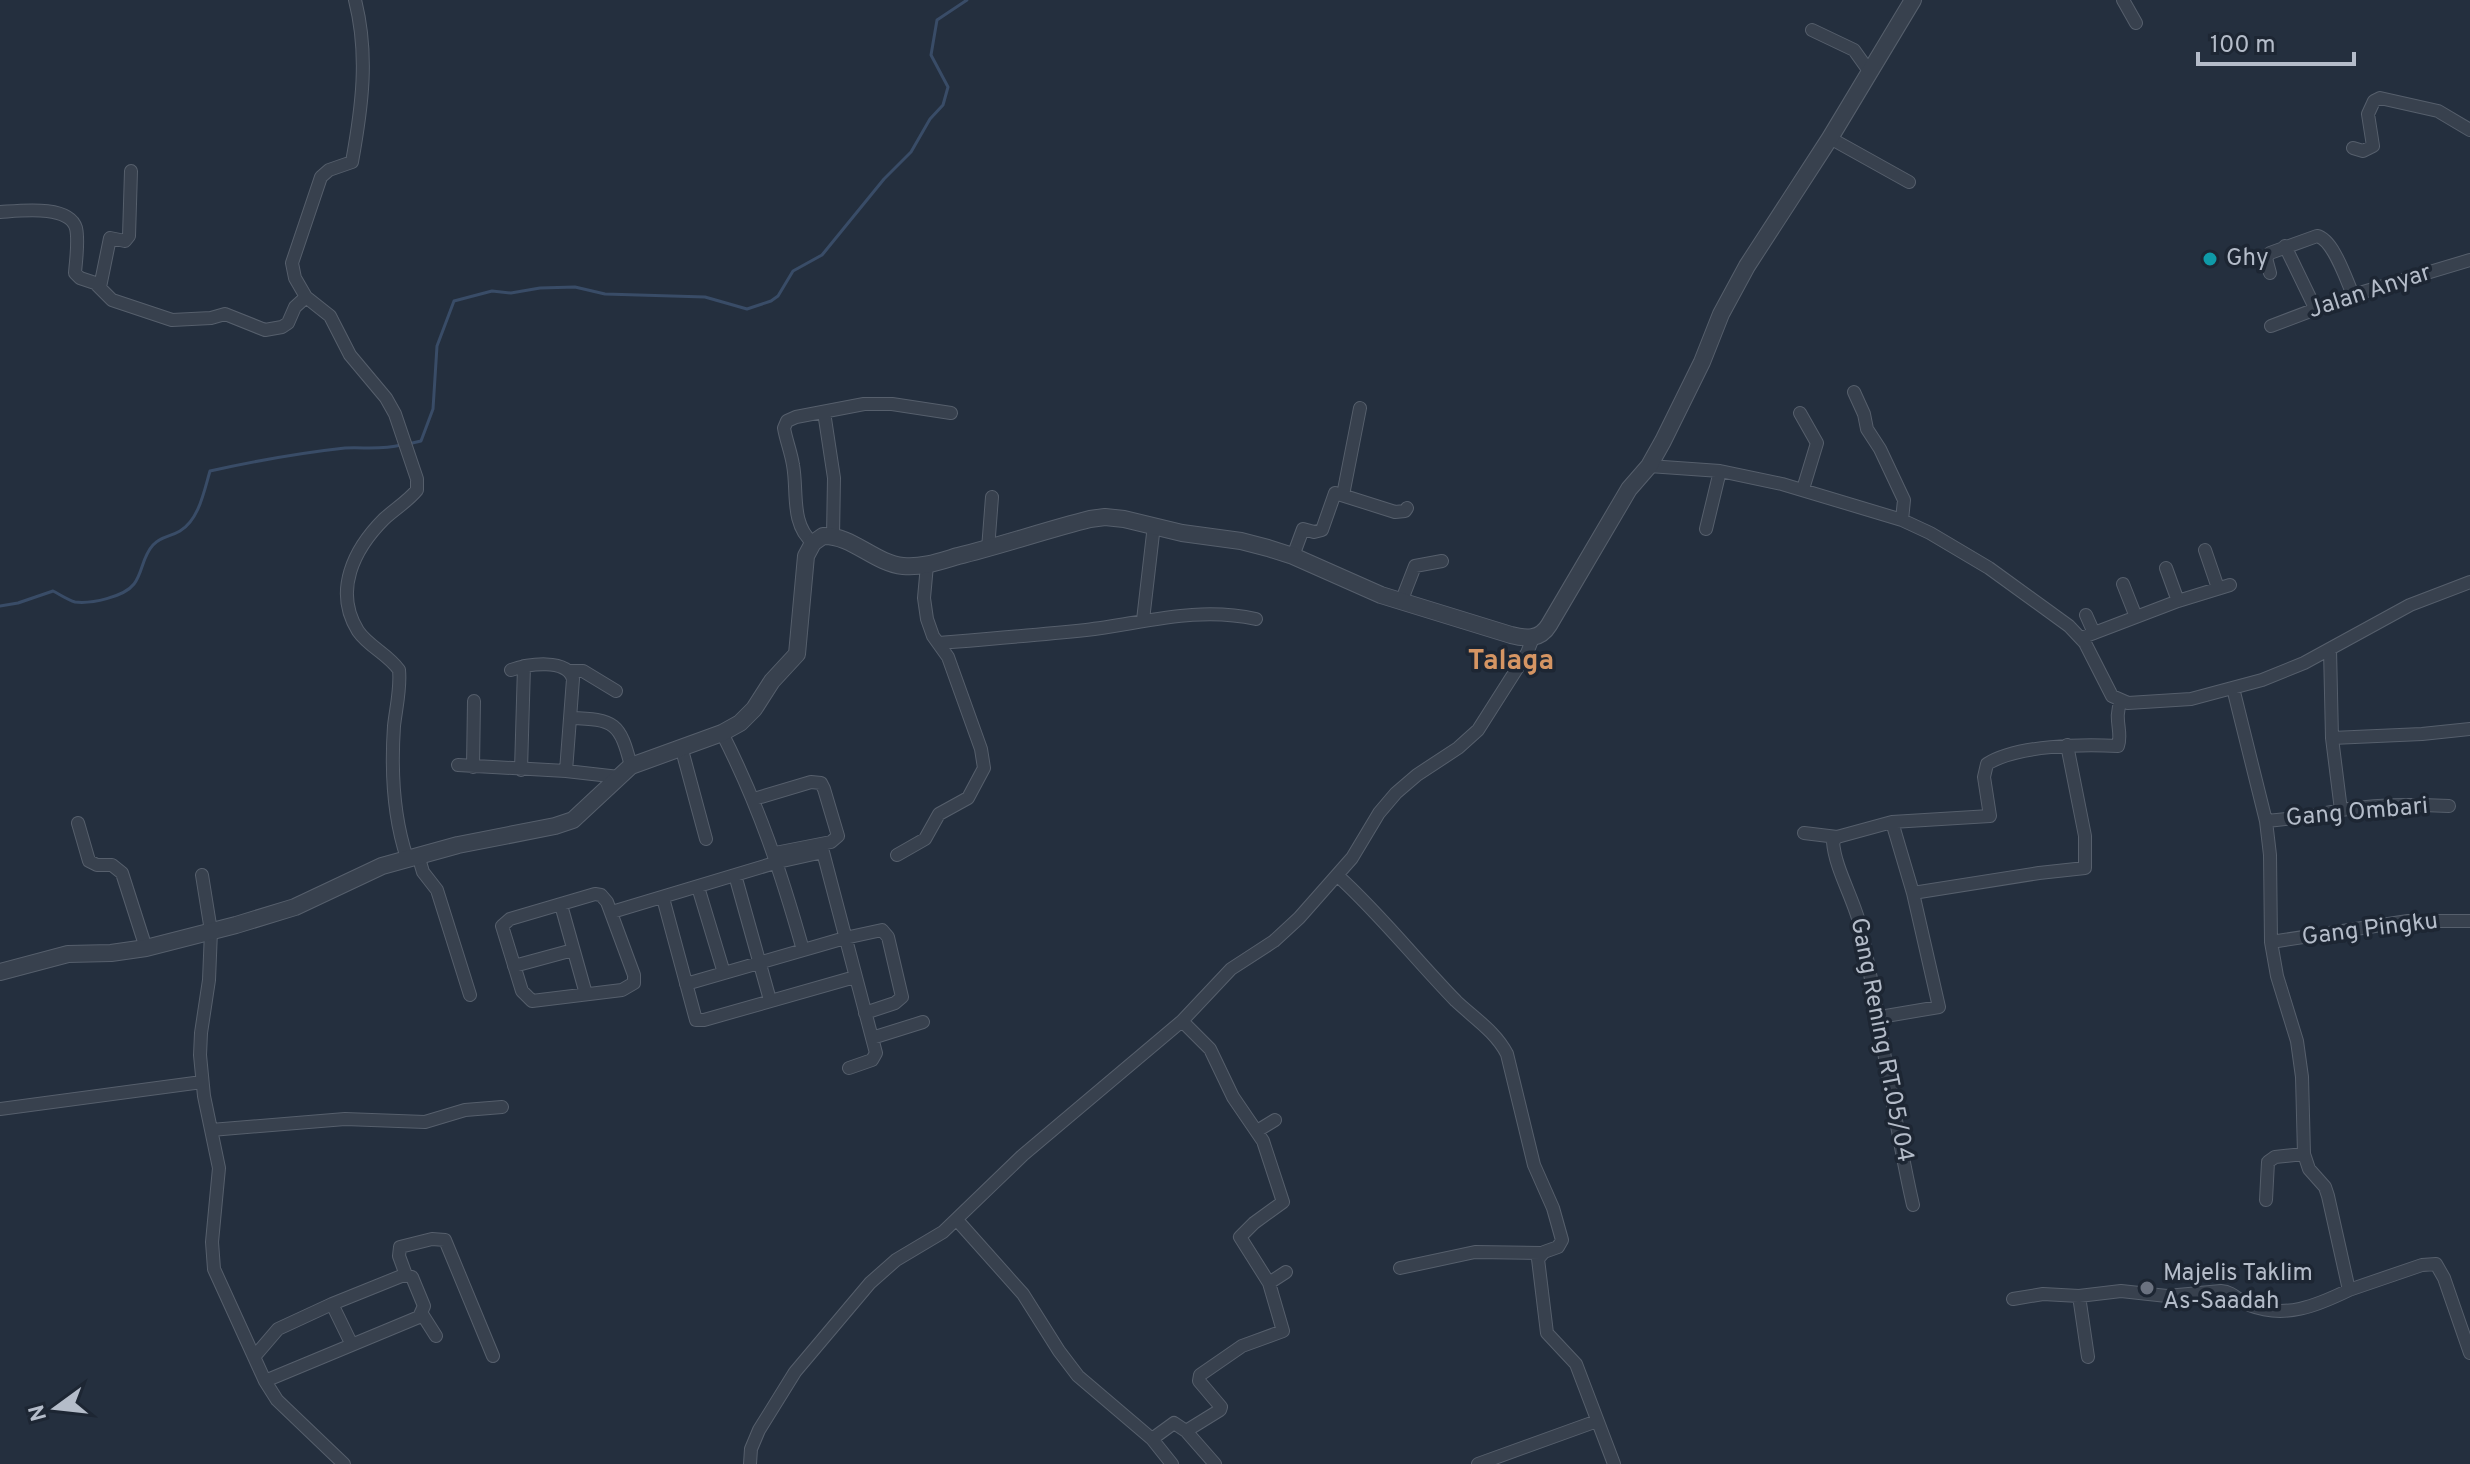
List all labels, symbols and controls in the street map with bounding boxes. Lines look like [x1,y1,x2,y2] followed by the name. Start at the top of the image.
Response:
[2198,16,2354,66] scale bar
[2210,31,2276,61] text: 100 m
[2226,244,2269,274] place label: Ghy
[2201,250,2219,268] marker: Ghy
[2305,258,2435,326] street label: Jalan Anyar
[1468,644,1554,680] district label: Talaga
[2285,792,2429,834] street label: Gang Ombari
[2300,907,2440,953] street label: Gang Pingku
[1843,915,1919,1165] street label: Gang Rening RT.05/04
[2163,1259,2313,1317] place label: Majelis Taklim As-Saadah
[2138,1279,2156,1297] marker: Majelis Taklim As-Saadah
[16,1368,96,1448] north arrow
[24,1401,54,1424] text: N

